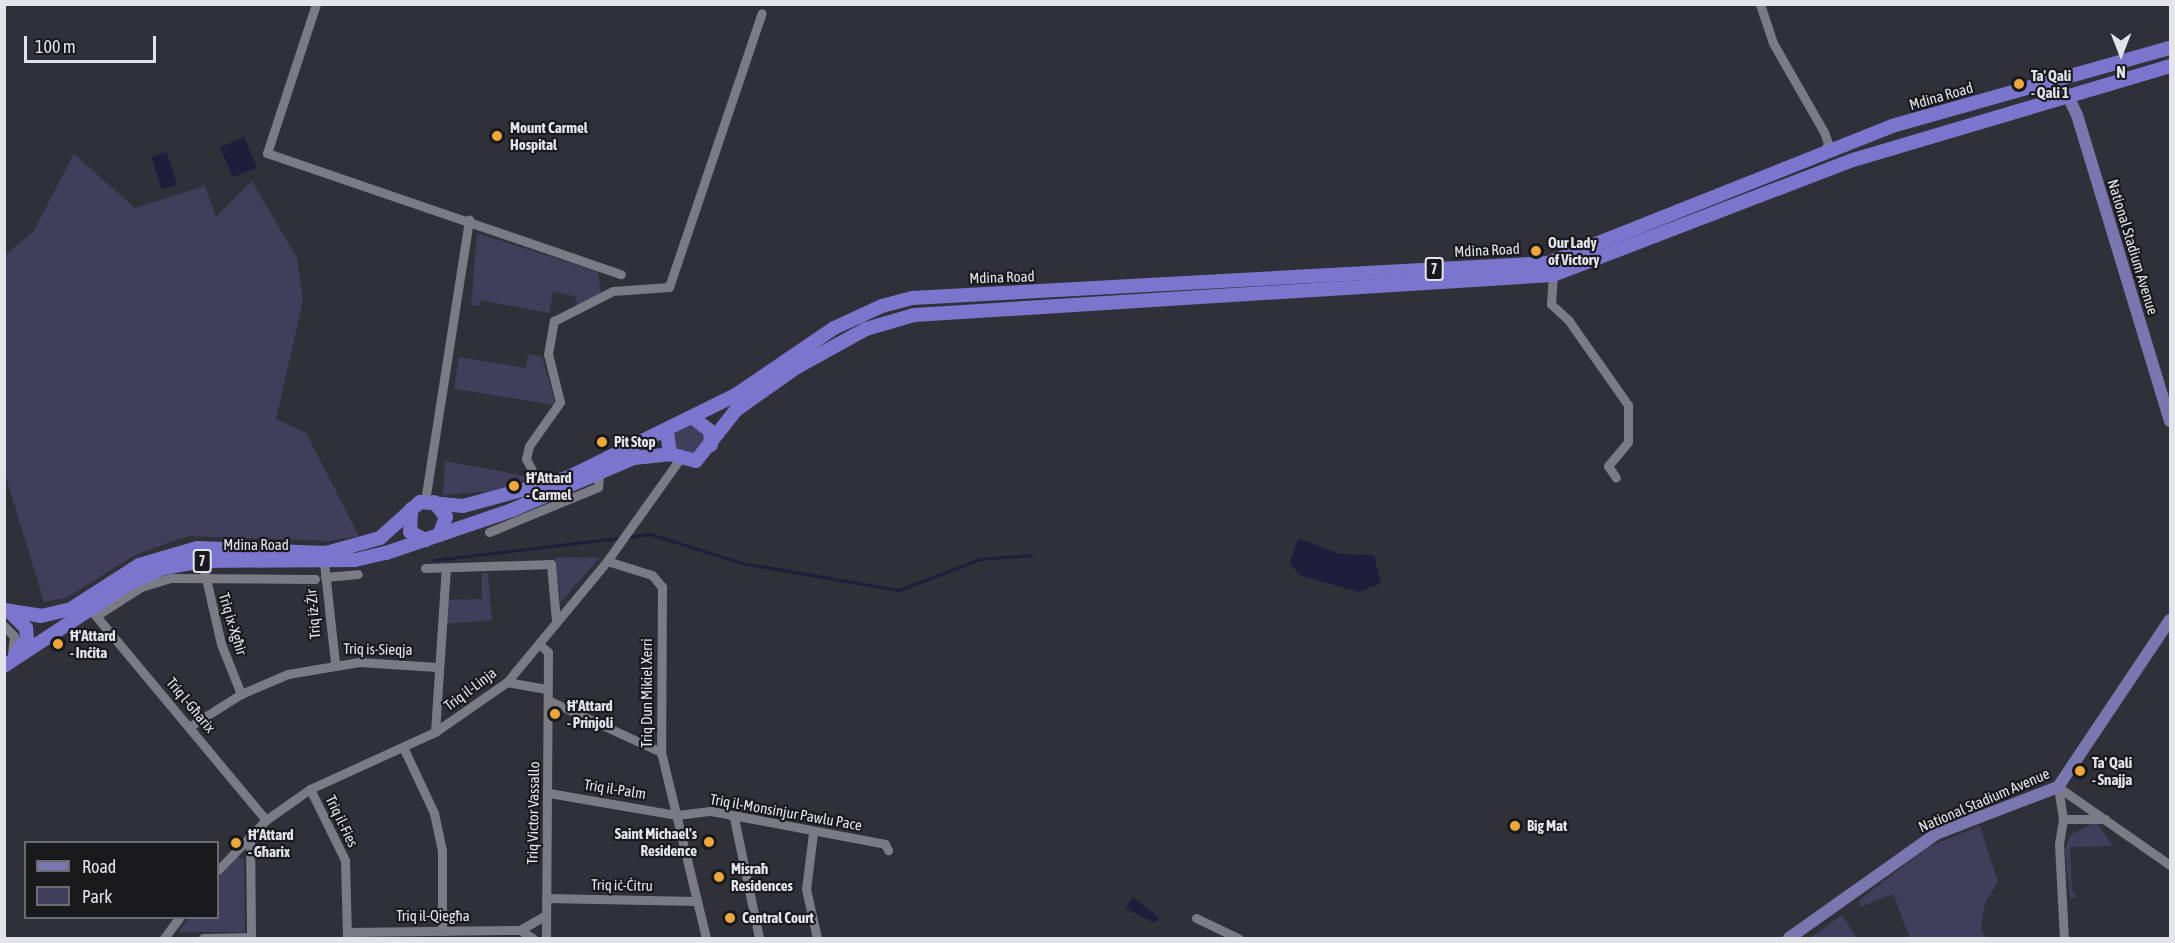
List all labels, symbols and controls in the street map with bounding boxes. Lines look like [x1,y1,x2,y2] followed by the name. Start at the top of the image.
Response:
[27,24,159,62] scale bar
[2091,24,2151,84] north arrow
[35,36,76,57] text: 100 m
[2116,63,2126,81] text: N
[2031,66,2071,101] place label: Ta' Qali - Qali 1
[2012,77,2026,91] marker: Ta' Qali - Qali 1
[1907,78,1975,114] street label: Mdina Road
[510,118,588,153] place label: Mount Carmel Hospital
[488,127,506,145] marker: Mount Carmel Hospital
[2104,177,2162,317] street label: National Stadium Avenue
[1548,233,1599,268] place label: Our Lady of Victory
[1454,239,1520,261] street label: Mdina Road
[1529,244,1543,258] marker: Our Lady of Victory
[1424,258,1444,280] road number: 7
[969,267,1035,287] street label: Mdina Road
[614,433,656,451] place label: Pit Stop
[595,435,609,449] marker: Pit Stop
[526,468,572,503] place label: Ħ'Attard - Carmel
[507,479,521,493] marker: Ħ'Attard - Carmel
[223,536,289,554] street label: Mdina Road
[192,550,212,572] road number: 7
[302,588,324,640] street label: Triq iż-Żir
[215,591,251,657] street label: Triq ix-Xgħir
[70,626,116,661] place label: Ħ'Attard - Inċita
[51,637,65,651] marker: Ħ'Attard - Inċita
[638,638,656,748] street label: Triq Dun Mikiel Xerri
[343,639,413,659] street label: Triq is-Sieqja
[440,664,500,714] street label: Triq il-Linja
[163,674,219,736] street label: Triq l-Għarix
[567,696,613,731] place label: Ħ'Attard - Prinjoli
[548,707,562,721] marker: Ħ'Attard - Prinjoli
[2092,753,2132,788] place label: Ta' Qali - Snajja
[523,761,543,865] street label: Triq Victor Vassallo
[1916,764,2052,836] street label: National Stadium Avenue
[2073,764,2087,778] marker: Ta' Qali - Snajja
[583,775,647,803] street label: Triq il-Palm
[709,790,863,834] street label: Triq il-Monsinjur Pawlu Pace
[322,792,362,850] street label: Triq il-Fies
[1527,817,1567,835] place label: Big Mat
[1508,819,1522,833] marker: Big Mat
[615,824,697,859] place label: Saint Michael's Residence
[248,825,294,860] place label: Ħ'Attard - Għarix
[702,835,716,849] marker: Saint Michael's Residence
[229,836,243,850] marker: Ħ'Attard - Għarix
[24,841,219,919] legend
[82,856,116,877] text: Road
[731,859,793,894] place label: Misraħ Residences
[712,870,726,884] marker: Misraħ Residences
[591,875,653,895] street label: Triq iċ-Ċitru
[82,886,112,907] text: Park
[396,907,470,925] street label: Triq il-Qiegħa
[742,909,814,927] place label: Central Court
[723,911,737,925] marker: Central Court

